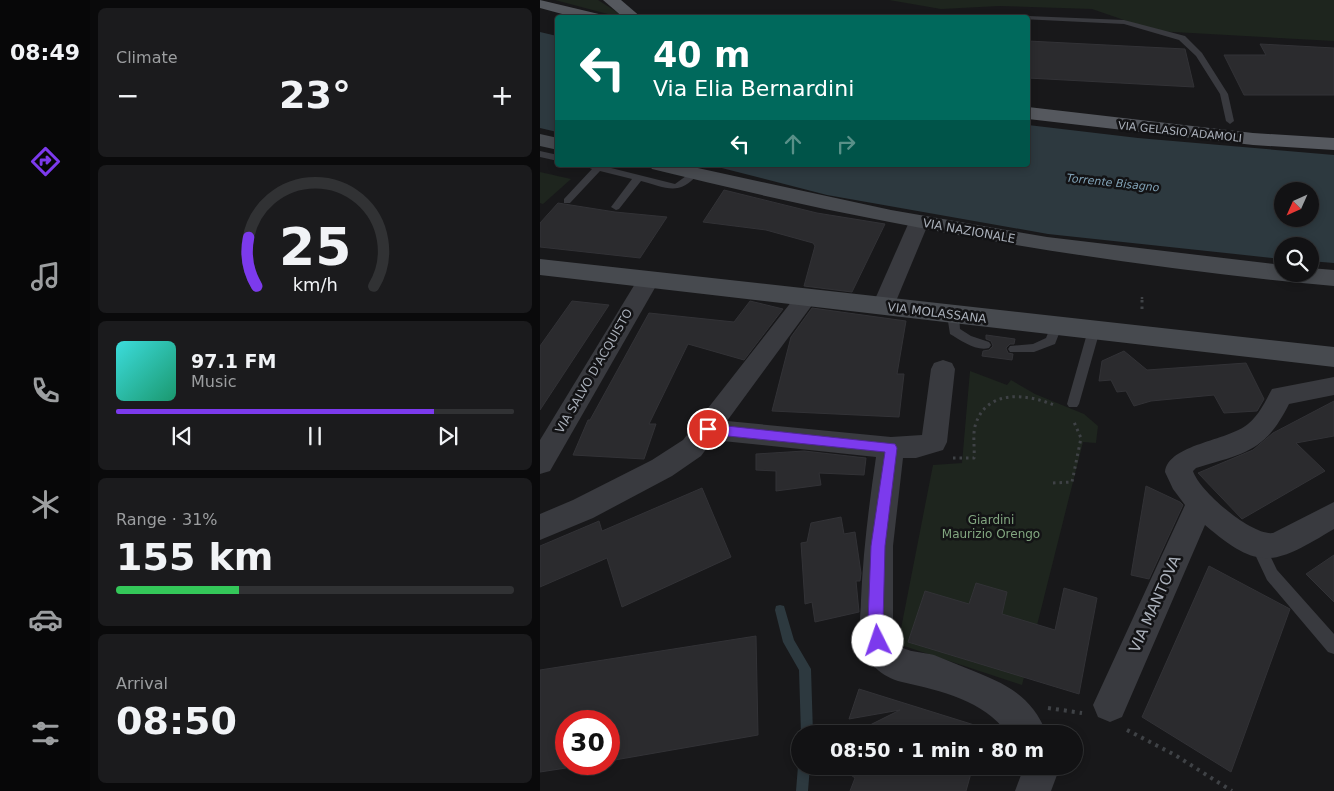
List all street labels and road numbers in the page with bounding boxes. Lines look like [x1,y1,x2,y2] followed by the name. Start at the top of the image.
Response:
[1117,119,1243,145] street label: VIA GELASIO ADAMOLI
[922,216,1016,246] street label: VIA NAZIONALE
[887,300,988,326] street label: VIA MOLASSANA
[553,306,635,436] street label: VIA SALVO D'ACQUISTO
[1126,552,1185,655] street label: VIA MANTOVA

